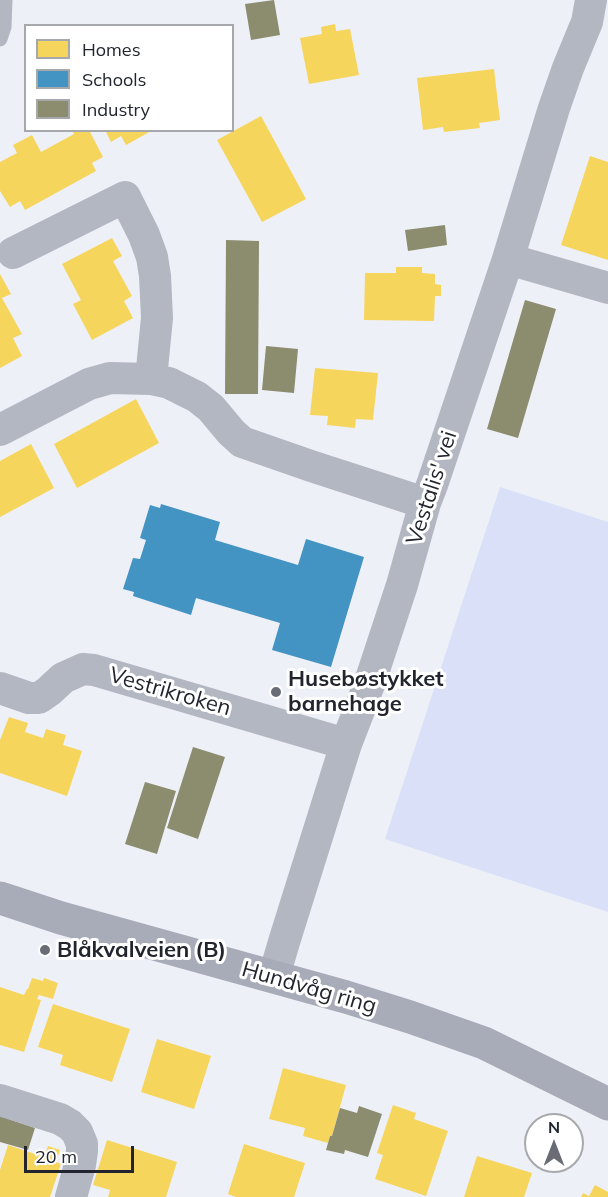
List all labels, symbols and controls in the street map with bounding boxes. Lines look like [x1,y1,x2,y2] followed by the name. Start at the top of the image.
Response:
[24,24,234,132] legend
[82,38,141,61] text: Homes
[82,68,146,91] text: Schools
[82,98,150,121] text: Industry
[401,428,463,548] street label: Vestalis' vei
[106,662,234,722] street label: Vestrikroken
[288,666,444,718] place label: Husebøstykket barnehage
[269,685,283,699] marker: Husebøstykket barnehage
[57,937,226,963] place label: Blåkvalveien (B)
[38,943,52,957] marker: Blåkvalveien (B)
[239,956,379,1020] street label: Hundvåg ring
[524,1113,584,1173] north arrow
[548,1117,560,1137] text: N
[27,1134,136,1172] scale bar
[35,1145,77,1168] text: 20 m

